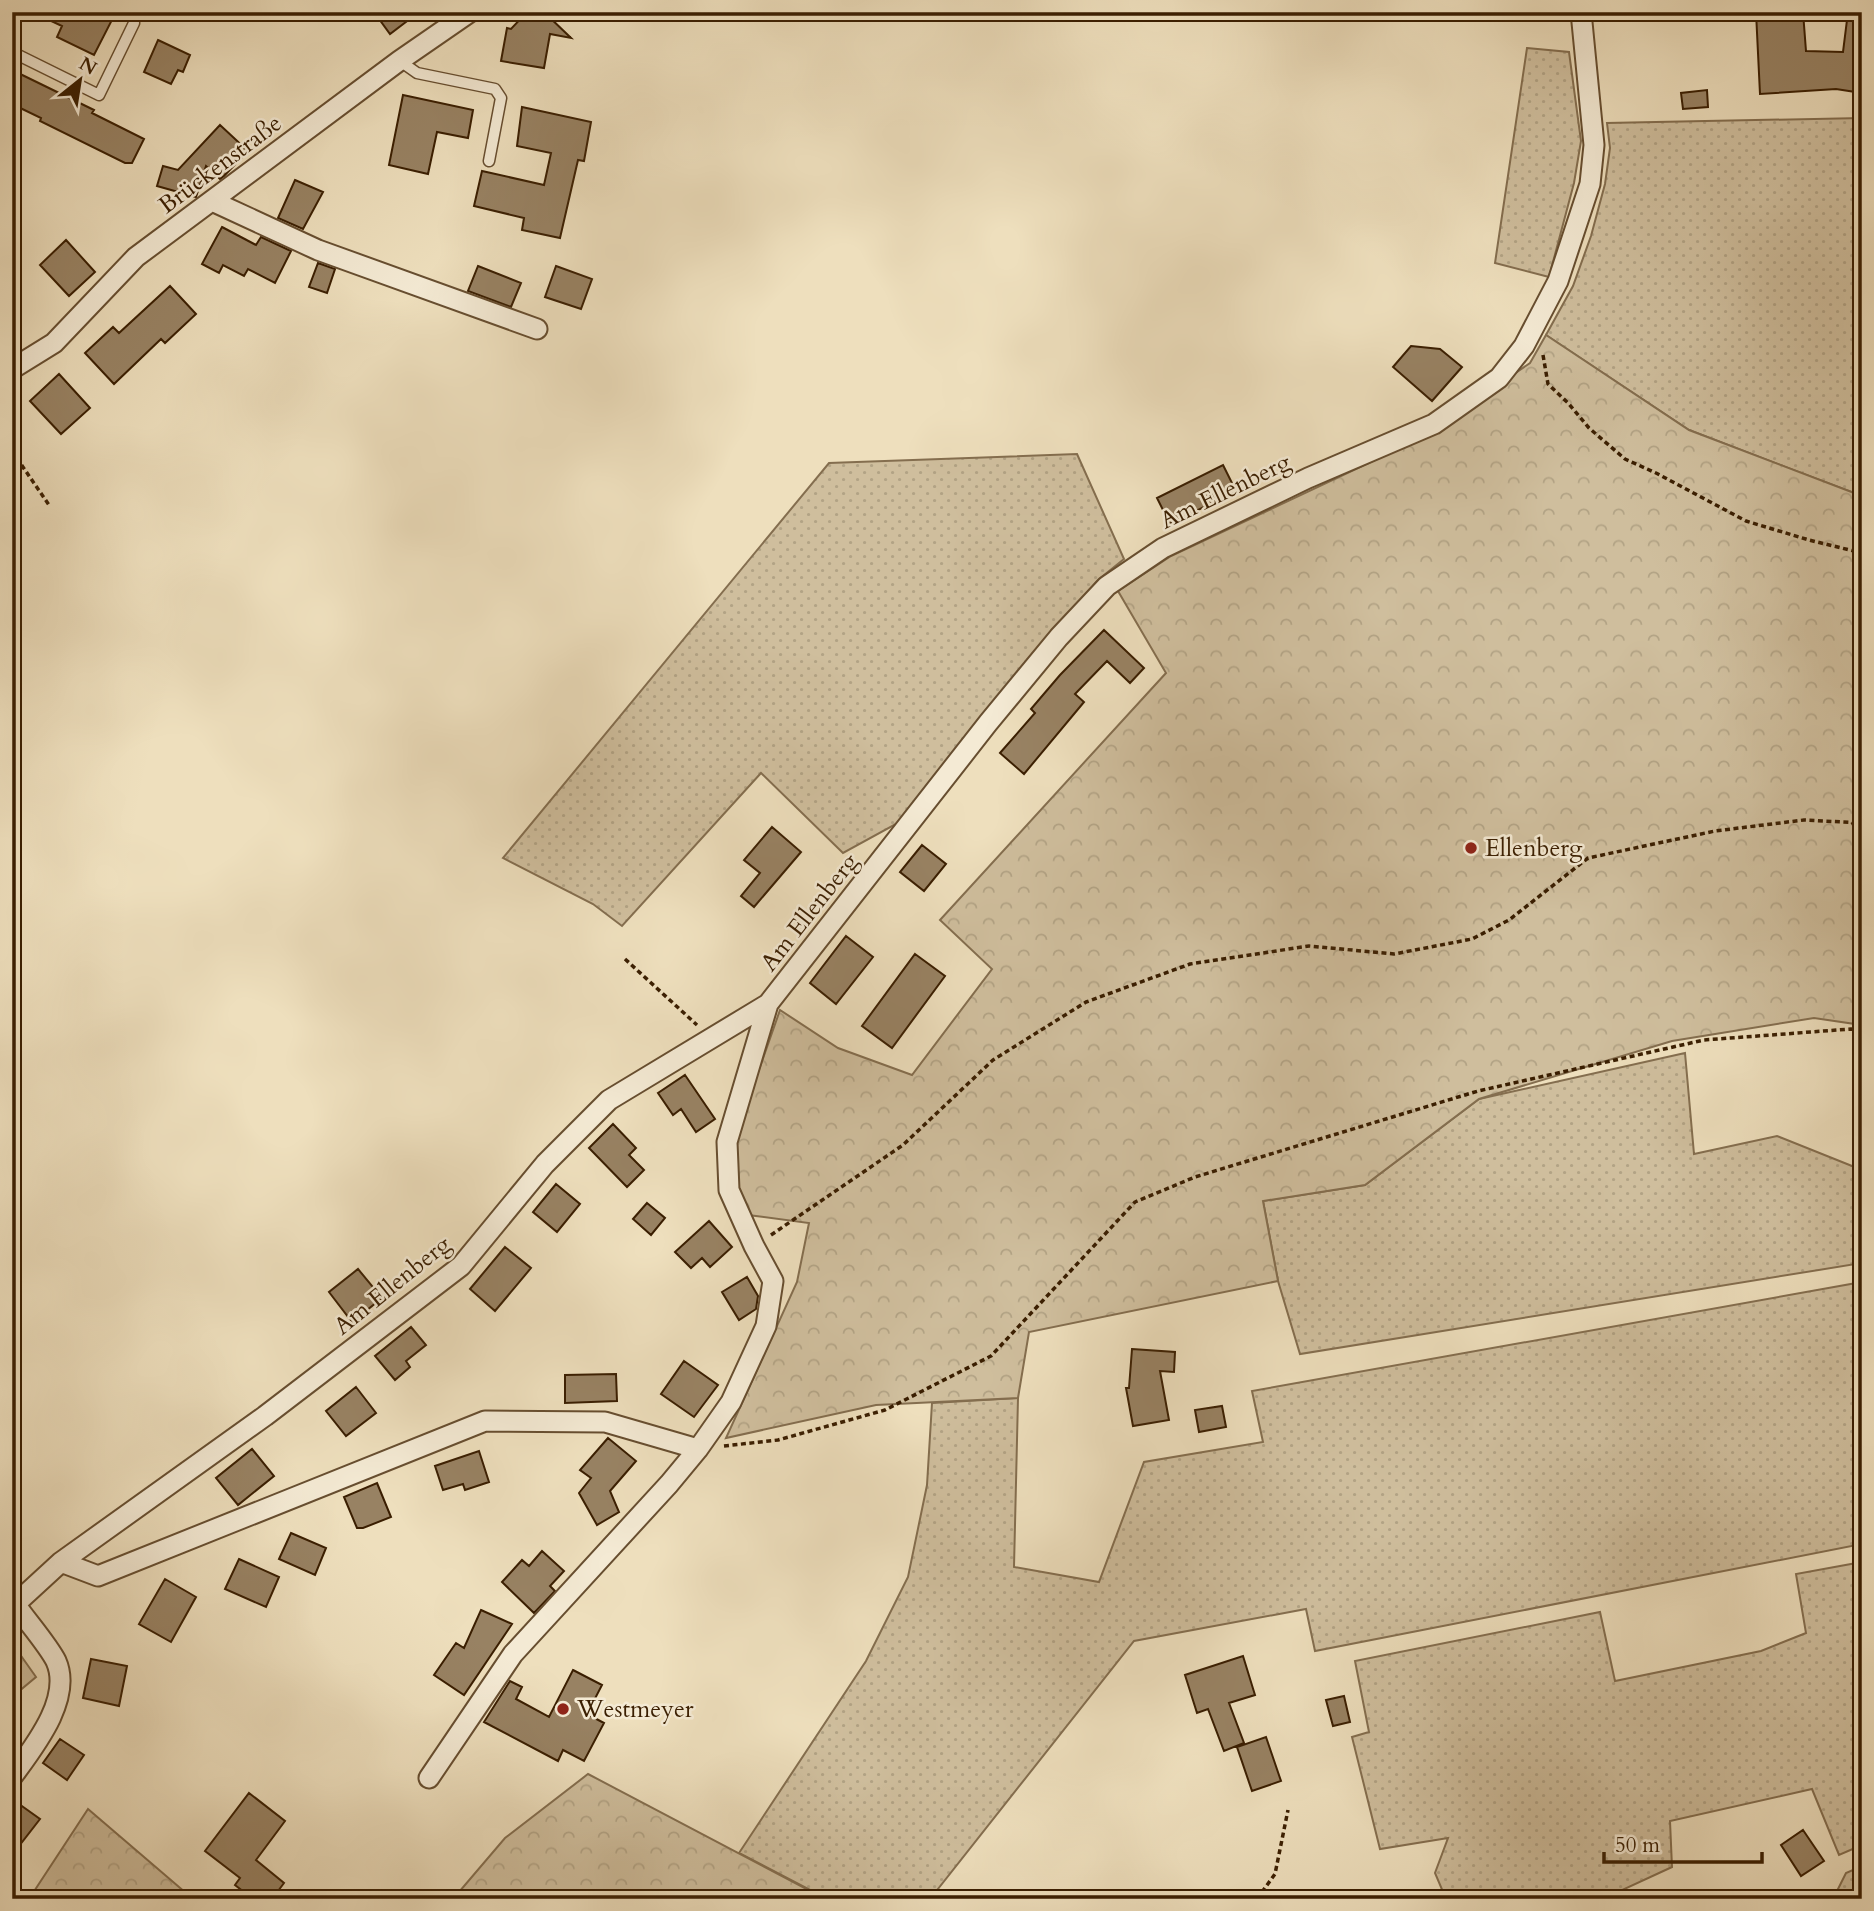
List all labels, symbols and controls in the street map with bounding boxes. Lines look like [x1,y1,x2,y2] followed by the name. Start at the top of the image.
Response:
[46,46,116,116] north arrow
[74,51,102,82] text: N
[152,107,289,222] street label: Brückenstraße
[1154,445,1296,537] street label: Am Ellenberg
[1485,832,1583,865] place label: Ellenberg
[1463,840,1479,856] marker: Ellenberg
[753,846,866,978] street label: Am Ellenberg
[327,1228,458,1343] street label: Am Ellenberg
[576,1693,694,1726] place label: Westmeyer
[555,1701,571,1717] marker: Westmeyer
[1604,1820,1762,1864] scale bar
[1615,1831,1660,1860] text: 50 m

